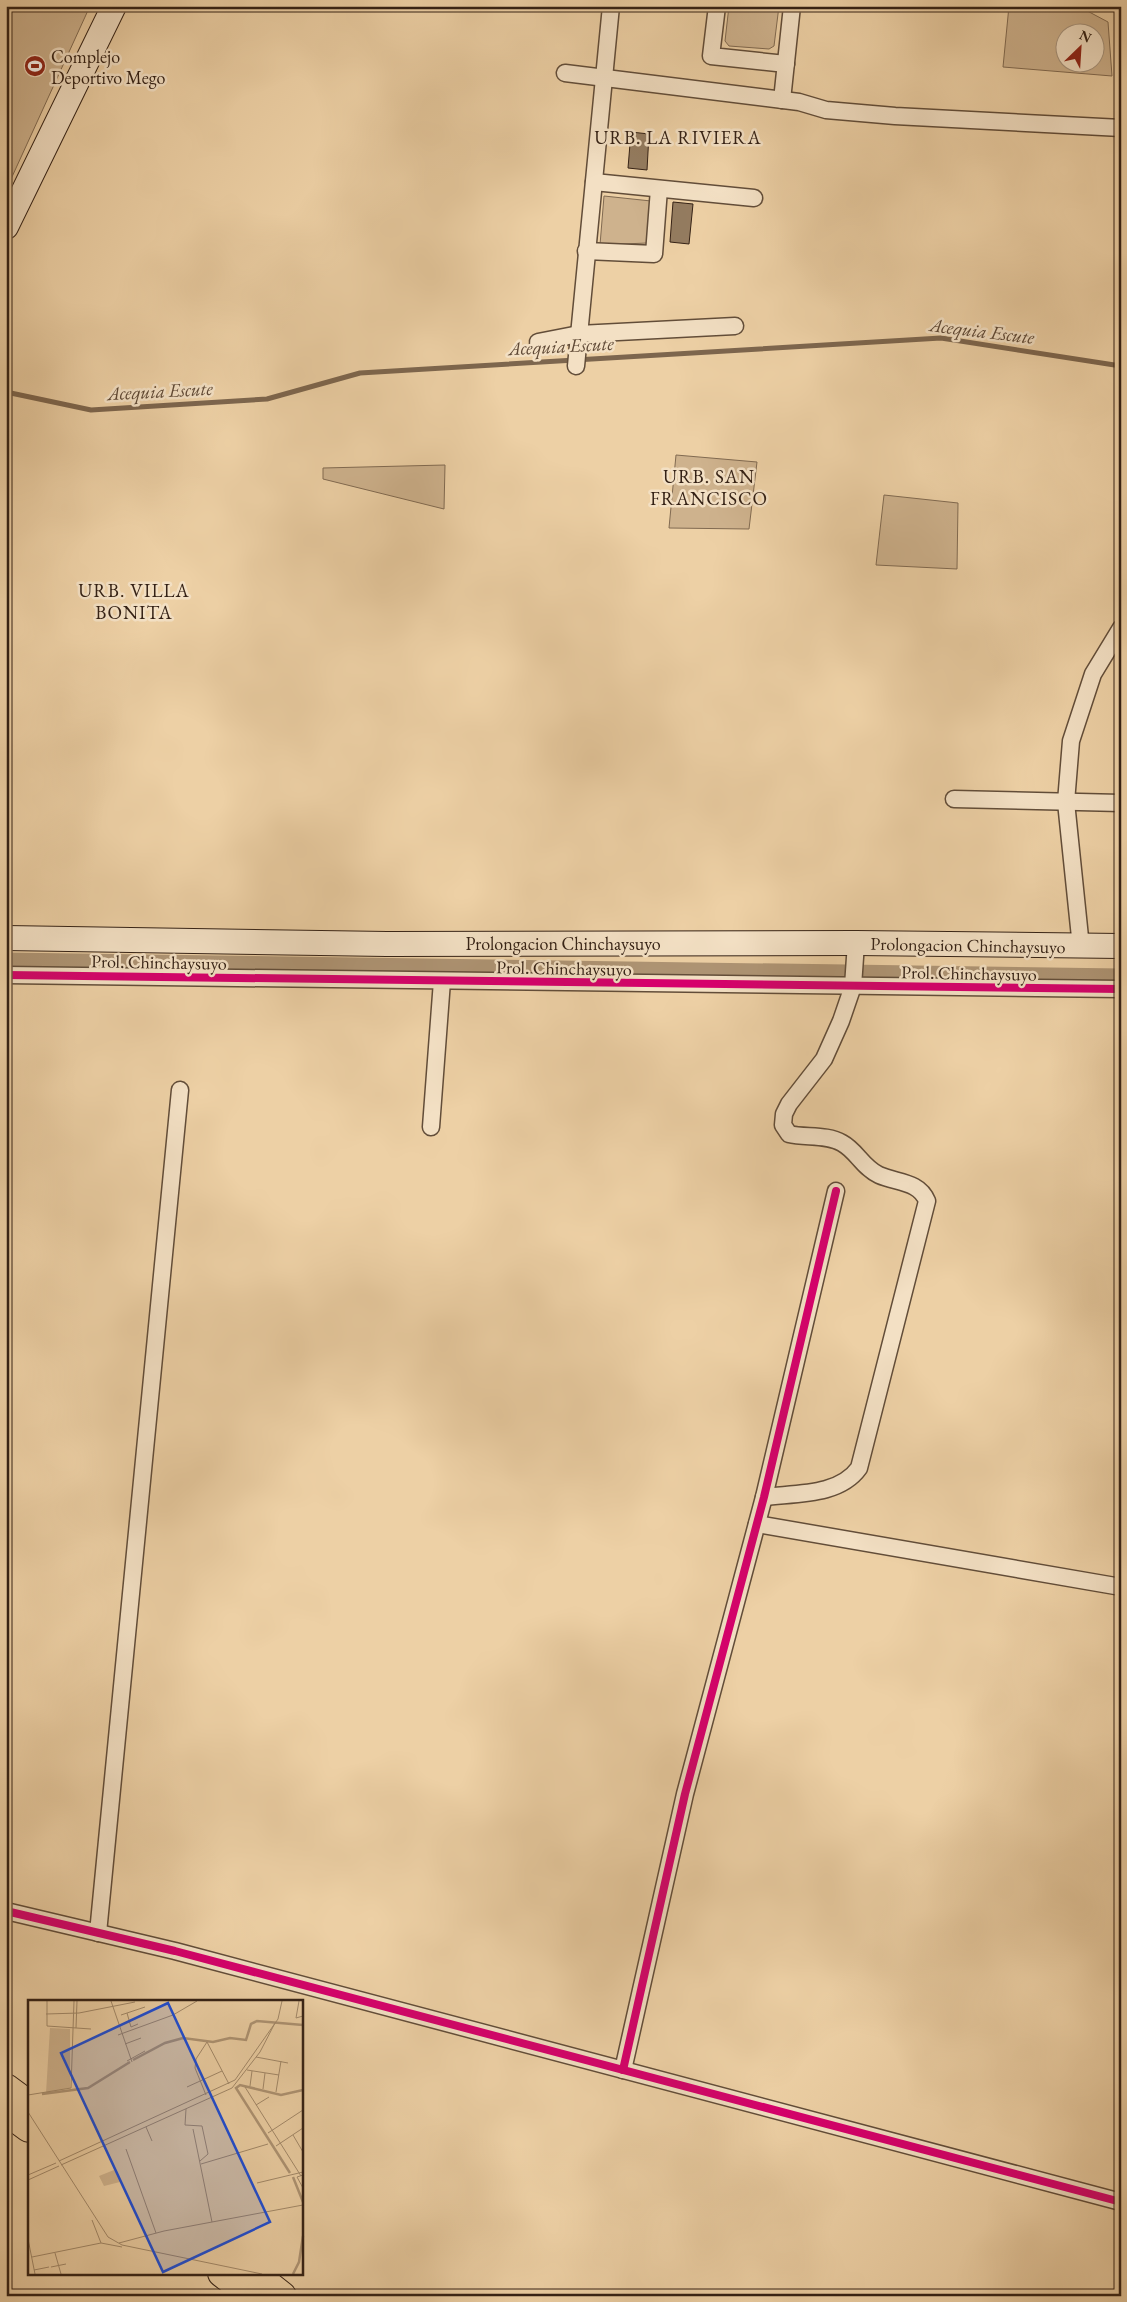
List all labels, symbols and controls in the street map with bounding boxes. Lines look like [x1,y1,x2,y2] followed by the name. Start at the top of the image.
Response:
[1054,22,1104,72] north arrow
[1077,26,1095,47] text: N
[51,45,166,89] place label: Complejo Deportivo Mego
[23,54,47,78] sports icon: Complejo Deportivo Mego
[594,125,762,150] district label: URB. LA RIVIERA
[926,312,1036,351] water label: Acequia Escute
[506,331,615,362] water label: Acequia Escute
[105,376,214,407] water label: Acequia Escute
[650,464,768,511] district label: URB. SAN FRANCISCO
[78,578,190,625] district label: URB. VILLA BONITA
[465,932,661,955] street label: Prolongacion Chinchaysuyo
[870,932,1066,958] street label: Prolongacion Chinchaysuyo
[91,949,227,975] street label: Prol. Chinchaysuyo
[496,955,632,981] street label: Prol. Chinchaysuyo
[901,960,1037,986] street label: Prol. Chinchaysuyo
[28,2000,302,2274] inset map

